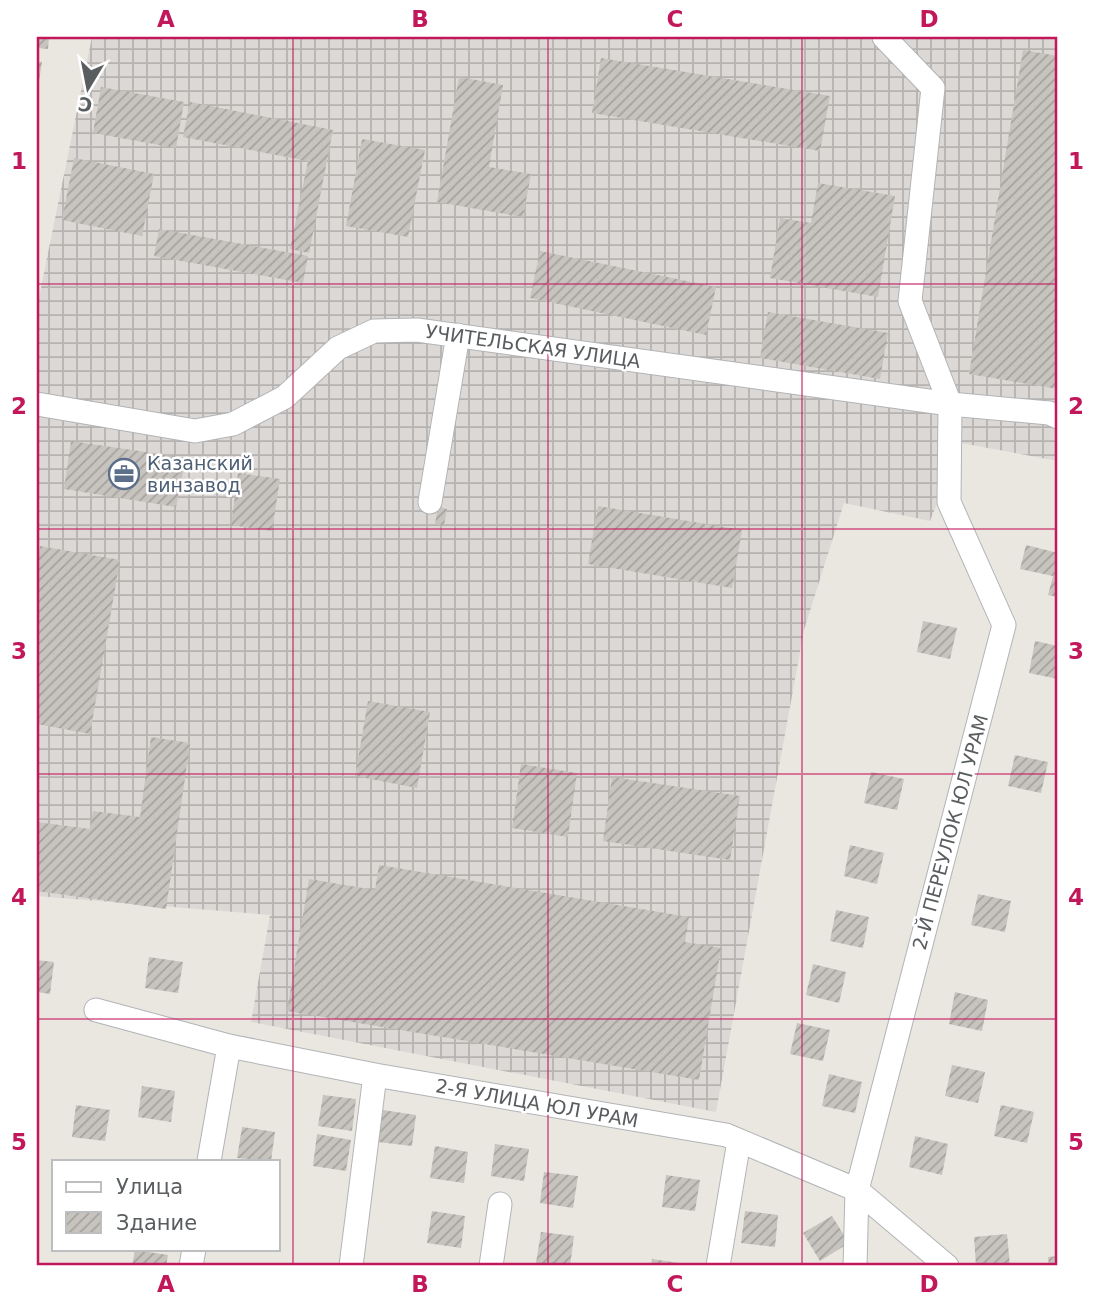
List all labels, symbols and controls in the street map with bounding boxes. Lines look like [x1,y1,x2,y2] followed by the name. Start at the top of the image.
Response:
[157,6,175,32] text: A
[411,6,429,32] text: B
[667,6,683,32] text: C
[919,6,939,32] text: D
[52,52,122,122] north arrow
[76,93,94,117] text: С
[11,148,27,174] text: 1
[1068,148,1084,174] text: 1
[424,320,642,372] street label: УЧИТЕЛЬСКАЯ УЛИЦА
[11,393,27,419] text: 2
[1068,393,1084,419] text: 2
[147,452,253,496] place label: Казанский винзавод
[107,457,141,491] office icon: Казанский винзавод
[11,638,27,664] text: 3
[1068,638,1084,664] text: 3
[908,712,992,952] street label: 2-Й ПЕРЕУЛОК ЮЛ УРАМ
[11,884,27,910] text: 4
[1068,884,1084,910] text: 4
[434,1074,640,1132] street label: 2-Я УЛИЦА ЮЛ УРАМ
[11,1129,27,1155] text: 5
[1068,1129,1084,1155] text: 5
[52,1160,280,1250] legend
[116,1175,183,1199] text: Улица
[116,1211,197,1235] text: Здание
[157,1271,175,1297] text: A
[411,1271,429,1297] text: B
[667,1271,683,1297] text: C
[919,1271,939,1297] text: D

